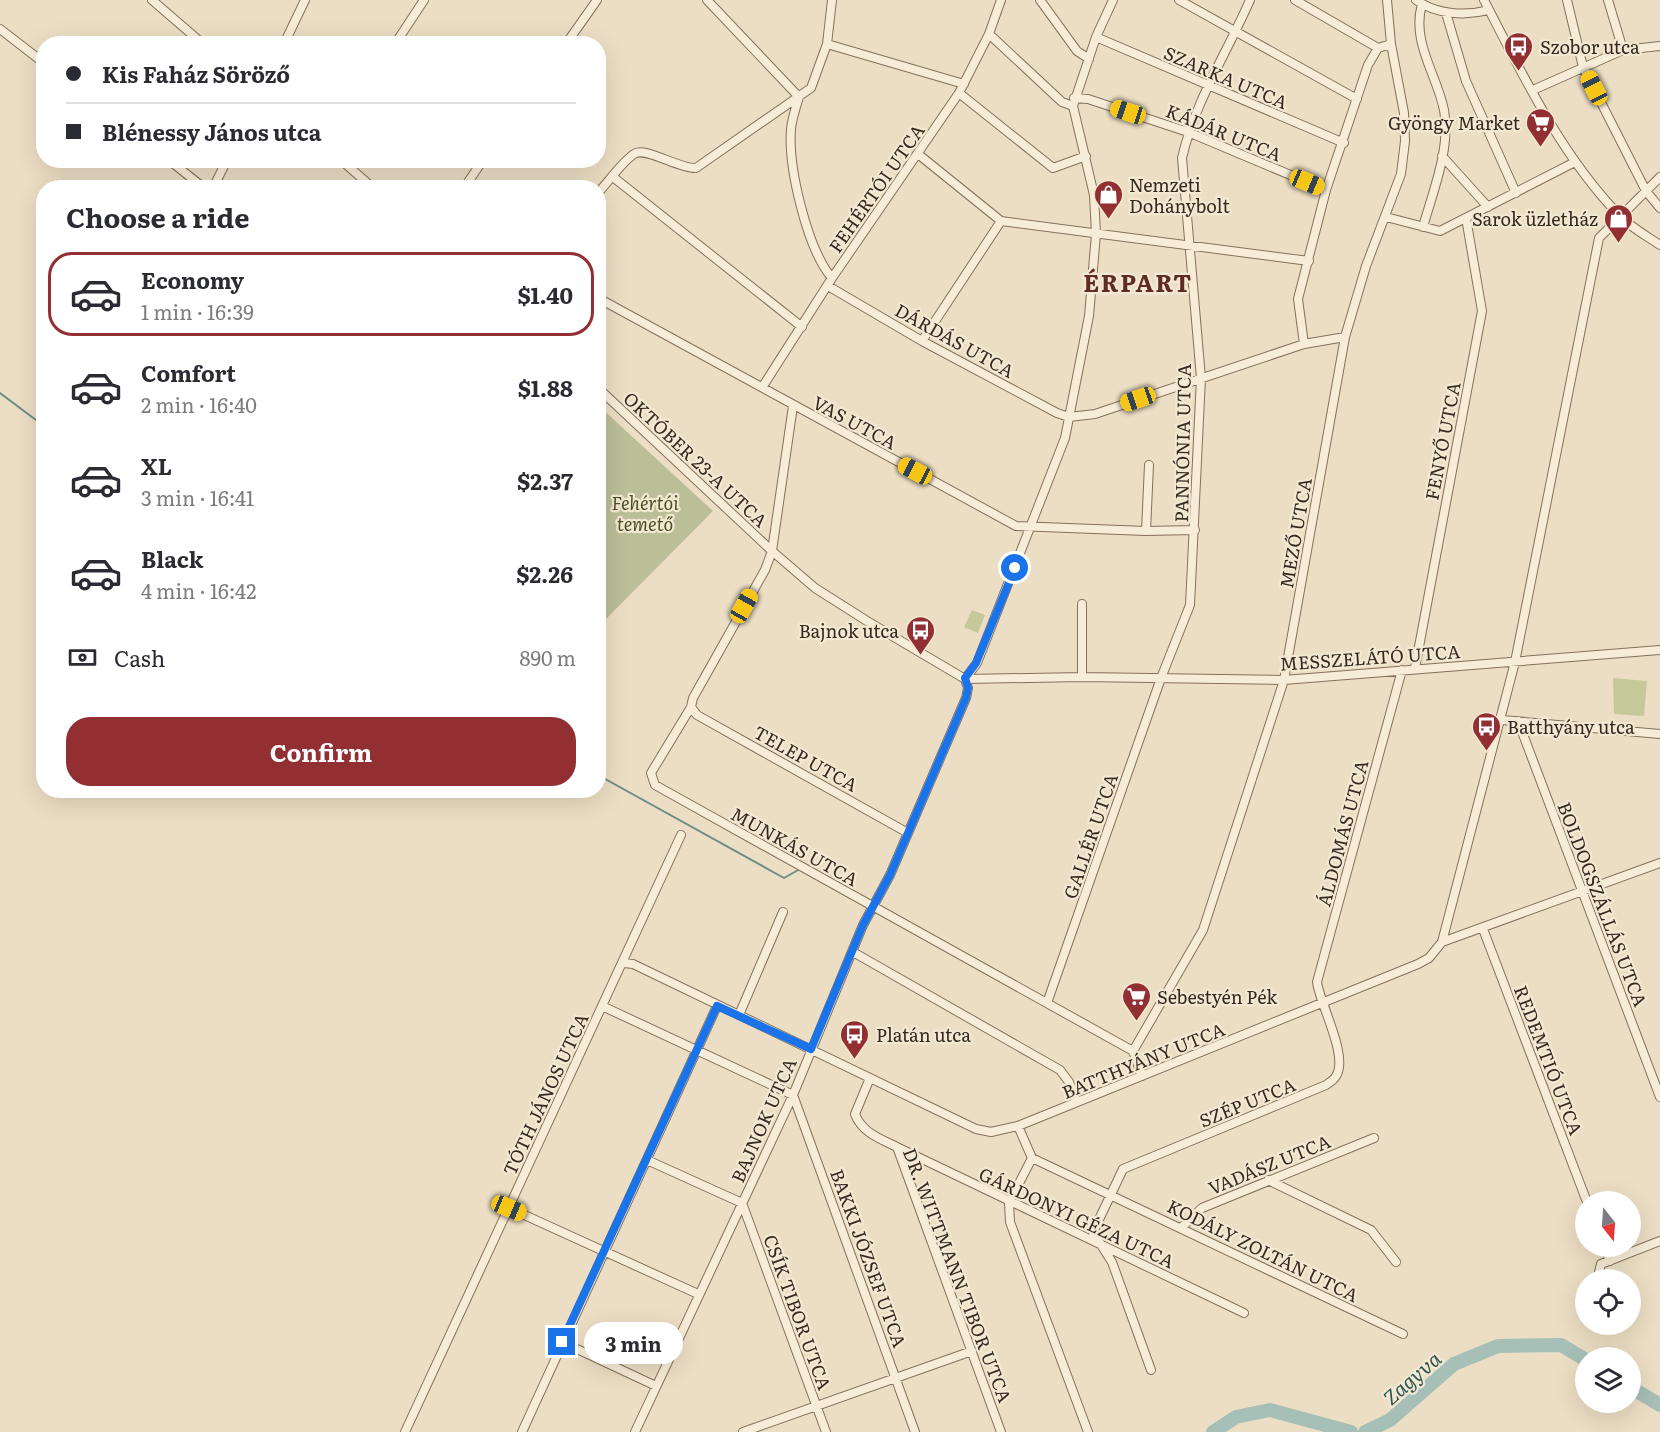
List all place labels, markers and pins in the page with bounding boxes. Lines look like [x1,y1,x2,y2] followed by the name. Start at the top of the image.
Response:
[1503,30,1535,72] bus stop icon: Szobor utca
[1540,33,1640,60] place label: Szobor utca
[1525,106,1557,148] supermarket icon: Gyöngy Market
[1388,109,1521,136] place label: Gyöngy Market
[1129,171,1230,219] place label: Nemzeti Dohánybolt
[1092,178,1124,220] shop icon: Nemzeti Dohánybolt
[1603,202,1635,244] shop icon: Sarok üzletház
[1472,205,1598,232] place label: Sarok üzletház
[904,614,936,656] bus stop icon: Bajnok utca
[799,617,899,644] place label: Bajnok utca
[1470,710,1502,752] bus stop icon: Batthyány utca
[1507,713,1635,740] place label: Batthyány utca
[1120,980,1152,1022] supermarket icon: Sebestyén Pék
[1157,983,1278,1010] place label: Sebestyén Pék
[839,1018,871,1060] bus stop icon: Platán utca
[876,1021,971,1048] place label: Platán utca

